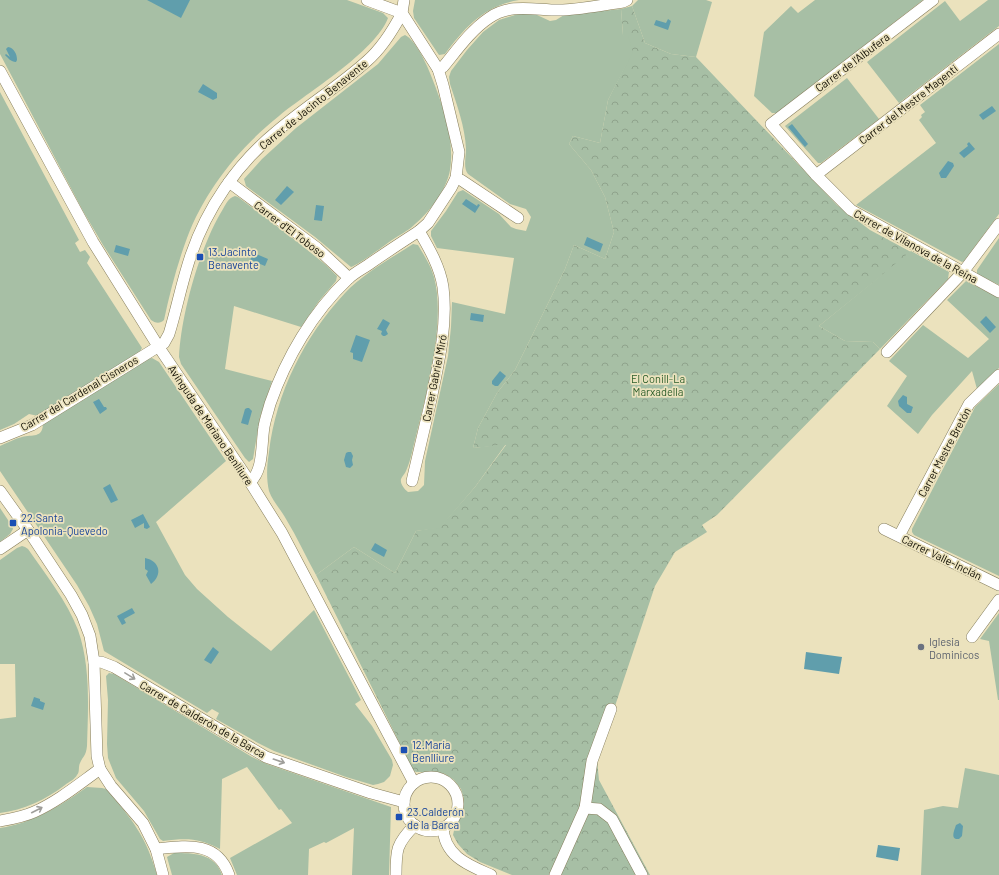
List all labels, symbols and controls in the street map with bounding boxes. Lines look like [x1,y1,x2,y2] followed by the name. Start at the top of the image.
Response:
[812,30,892,94] street label: Carrer de l'Albufera
[256,56,370,152] street label: Carrer de Jacinto Benavente
[856,61,960,147] street label: Carrer del Mestre Magenti
[252,198,328,260] street label: Carrer d'El Toboso
[852,206,980,286] street label: Carrer de Vilanova de la Reina
[208,245,259,271] place label: 13.Jacinto Benavente
[195,252,205,262] marker: 13.Jacinto Benavente
[419,333,449,423] street label: Carrer Gabriel Miró
[18,353,140,433] street label: Carrer del Cardenal Cisneros
[166,362,256,488] street label: Avinguda de Mariano Benlliure
[631,372,685,398] park label: El Conill-La Marxadella
[915,405,973,499] street label: Carrer Mestre Bretón
[21,511,108,537] place label: 22.Santa Apolonia-Quevedo
[8,518,18,528] marker: 22.Santa Apolonia-Quevedo
[900,532,984,582] street label: Carrer Valle-Inclán
[929,635,979,661] place label: Iglesia Dominicos
[916,642,926,652] marker: Iglesia Dominicos
[124,673,136,681] one-way arrow
[138,678,268,760] street label: Carrer de Calderón de la Barca
[412,738,454,764] place label: 12.María Benlliure
[399,745,409,755] marker: 12.María Benlliure
[273,758,285,766] one-way arrow
[407,805,464,831] place label: 23.Calderón de la Barca
[31,806,43,813] one-way arrow
[394,812,404,822] marker: 23.Calderón de la Barca

